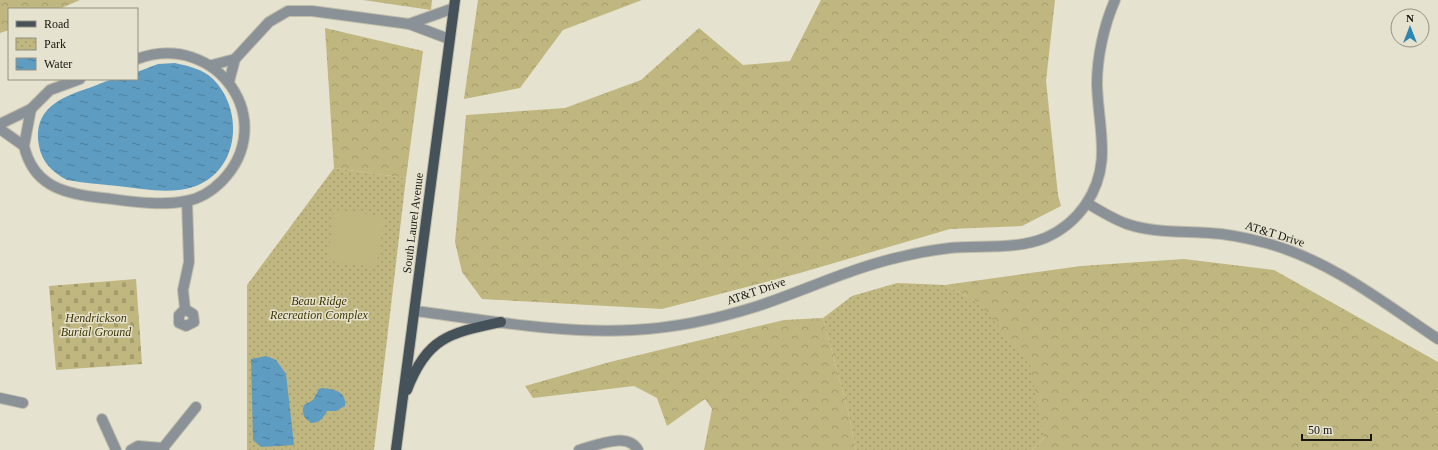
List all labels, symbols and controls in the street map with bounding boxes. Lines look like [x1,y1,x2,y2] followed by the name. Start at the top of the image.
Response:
[8,8,138,80] legend
[1390,8,1430,48] north arrow
[1406,12,1414,24] text: N
[44,17,69,31] text: Road
[44,37,66,51] text: Park
[44,57,72,71] text: Water
[400,172,426,274] street label: South Laurel Avenue
[1244,218,1306,250] street label: AT&T Drive
[725,274,787,308] street label: AT&T Drive
[269,294,369,322] park label: Beau Ridge Recreation Complex
[61,311,132,339] park label: Hendrickson Burial Ground
[1302,416,1371,442] scale bar
[1308,423,1333,437] text: 50 m

